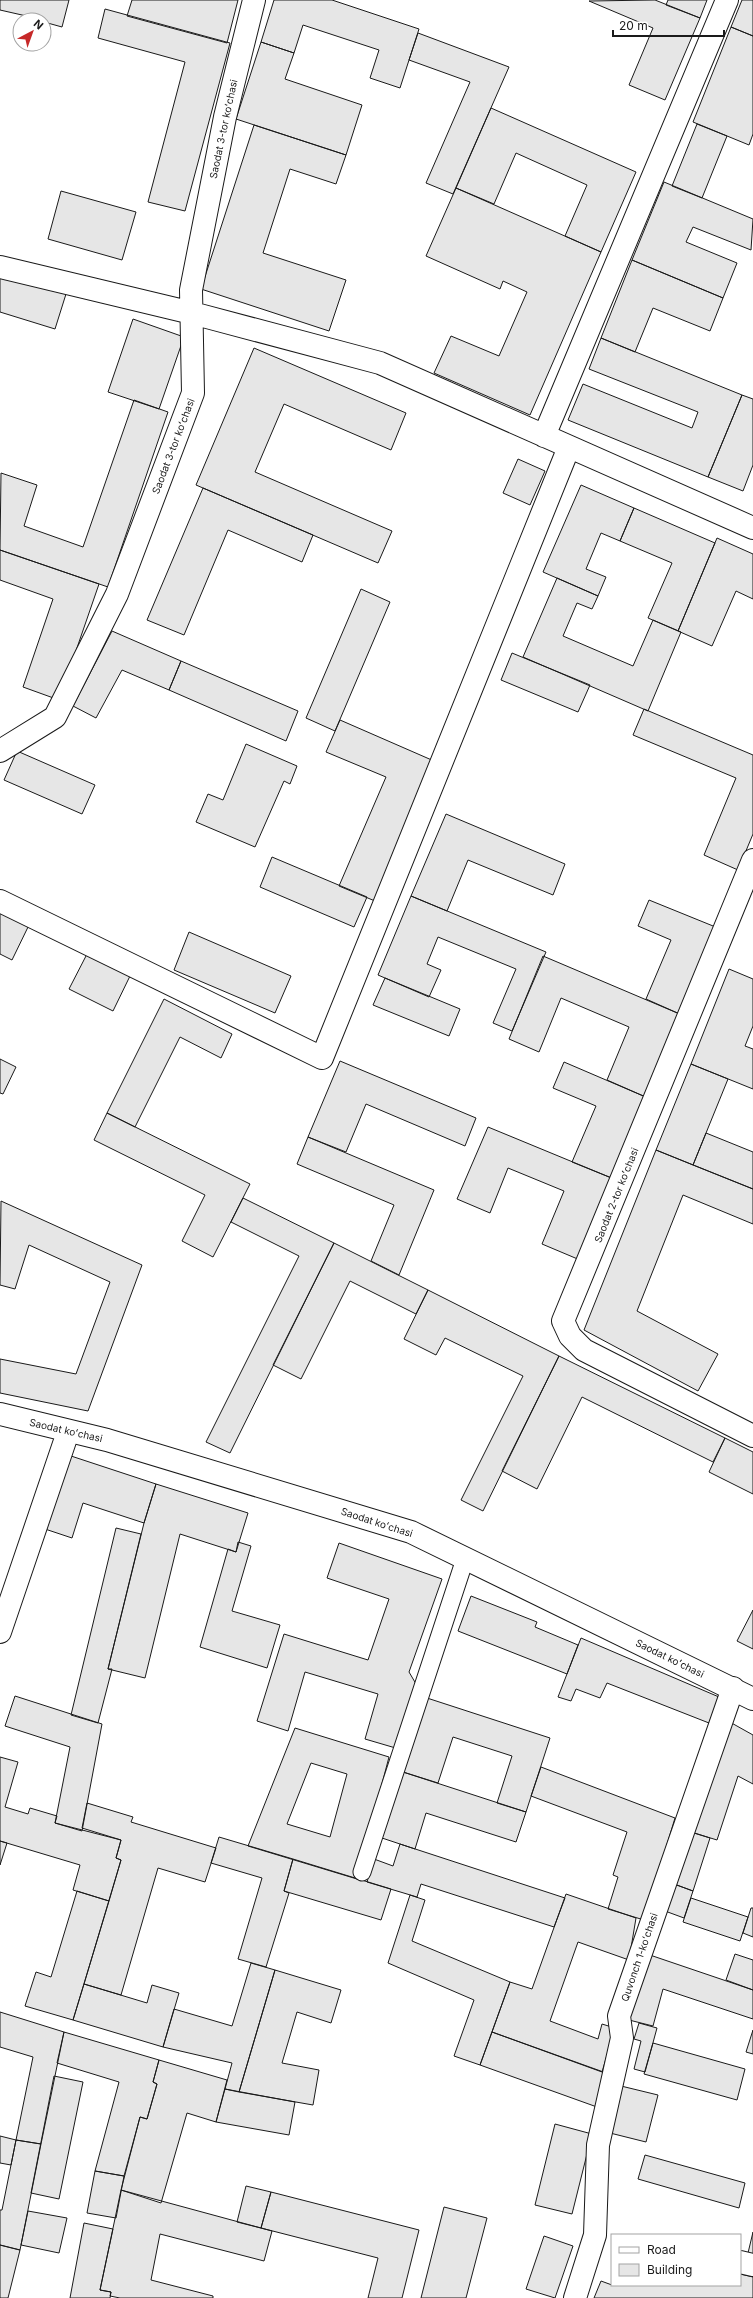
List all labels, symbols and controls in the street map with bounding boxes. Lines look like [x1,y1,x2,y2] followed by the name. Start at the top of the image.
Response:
[12,12,52,52] north arrow
[613,12,724,38] scale bar
[31,16,46,32] text: N
[619,18,648,33] text: 20 m
[207,78,239,180] street label: Saodat 3-tor koʻchasi
[149,397,197,495] street label: Saodat 3-tor koʻchasi
[591,1146,641,1244] street label: Saodat 2-tor koʻchasi
[28,1416,104,1444] street label: Saodat koʻchasi
[340,1505,414,1539] street label: Saodat koʻchasi
[634,1636,706,1680] street label: Saodat koʻchasi
[618,1911,660,2003] street label: Quvonch 1-koʻchasi
[611,2234,741,2286] legend
[647,2242,676,2257] text: Road
[647,2262,692,2277] text: Building

